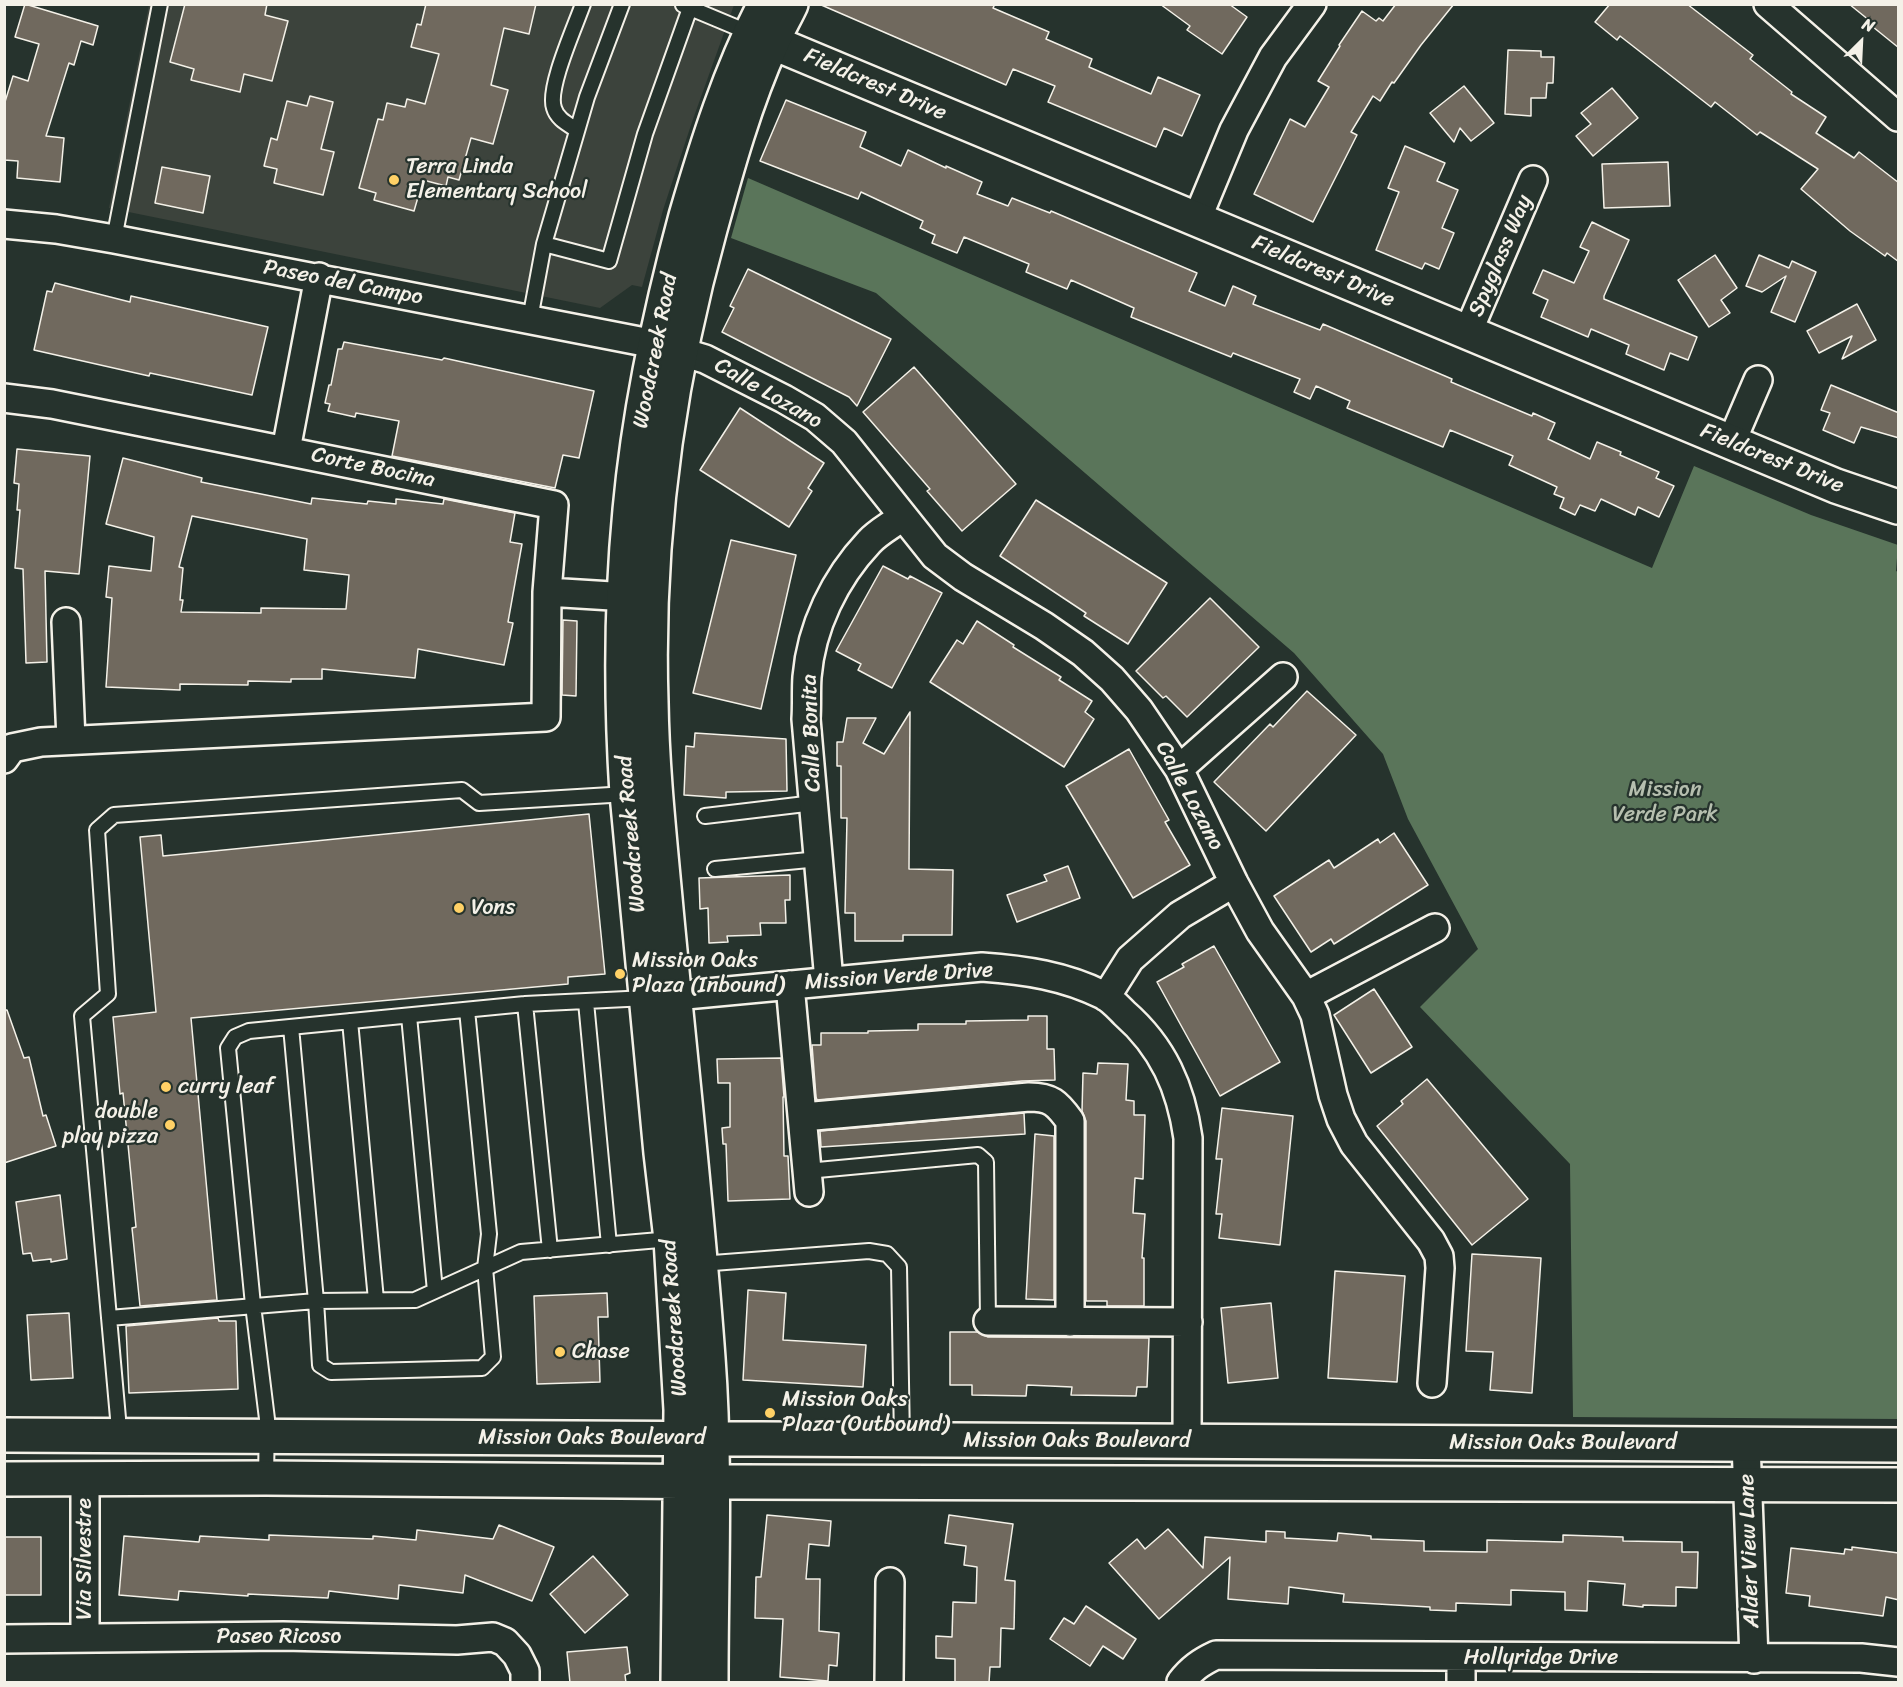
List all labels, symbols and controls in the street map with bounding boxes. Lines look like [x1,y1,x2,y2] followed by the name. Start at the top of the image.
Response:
[1858,10,1879,41] text: N
[1831,12,1891,72] north arrow
[800,43,950,127] street label: Fieldcrest Drive
[406,154,588,206] place label: Terra Linda Elementary School
[387,173,401,187] marker: Terra Linda Elementary School
[1464,191,1538,321] street label: Spyglass Way
[1248,230,1398,314] street label: Fieldcrest Drive
[261,255,425,311] street label: Paseo del Campo
[628,271,684,431] street label: Woodcreek Road
[709,353,827,435] street label: Calle Lozano
[1696,418,1848,500] street label: Fieldcrest Drive
[309,442,437,494] street label: Corte Bocina
[797,674,827,792] street label: Calle Bonita
[1149,737,1229,855] street label: Calle Lozano
[612,754,652,914] street label: Woodcreek Road
[1612,777,1718,828] park label: Mission Verde Park
[471,895,515,921] place label: Vons
[452,901,466,915] marker: Vons
[632,948,784,999] place label: Mission Oaks Plaza (Inbound)
[804,957,994,997] street label: Mission Verde Drive
[613,967,627,981] marker: Mission Oaks Plaza (Inbound)
[178,1074,274,1100] place label: curry leaf
[159,1080,173,1094] marker: curry leaf
[62,1099,158,1150] place label: double play pizza
[163,1118,177,1132] marker: double play pizza
[656,1239,694,1397] street label: Woodcreek Road
[572,1339,630,1365] place label: Chase
[553,1345,567,1359] marker: Chase
[782,1387,949,1438] place label: Mission Oaks Plaza (Outbound)
[763,1406,777,1420] marker: Mission Oaks Plaza (Outbound)
[478,1425,706,1451] street label: Mission Oaks Boulevard
[963,1428,1191,1454] street label: Mission Oaks Boulevard
[1449,1430,1677,1456] street label: Mission Oaks Boulevard
[1734,1474,1766,1628] street label: Alder View Lane
[72,1498,98,1620] street label: Via Silvestre
[216,1624,342,1650] street label: Paseo Ricoso
[1464,1645,1618,1671] street label: Hollyridge Drive

